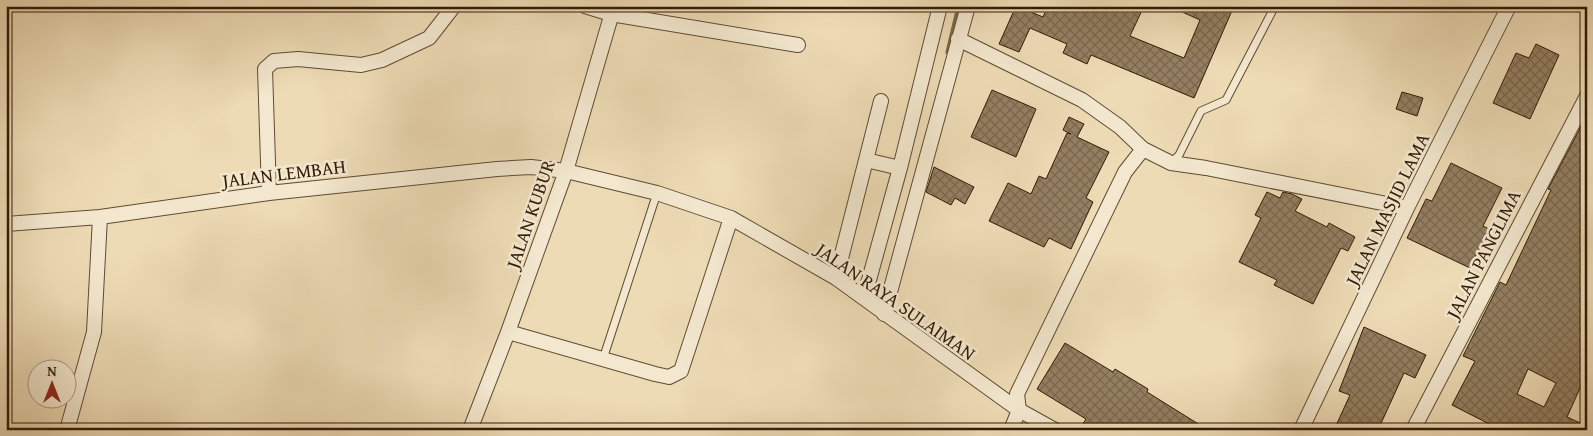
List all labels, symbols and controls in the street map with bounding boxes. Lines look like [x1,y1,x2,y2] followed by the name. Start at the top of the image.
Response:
[1337,128,1436,292] street label: JALAN MASJID LAMA
[219,152,347,195] street label: JALAN LEMBAH
[498,156,562,274] street label: JALAN KUBUR
[1438,184,1528,325] street label: JALAN PANGLIMA
[809,234,982,367] street label: JALAN RAYA SULAIMAN
[28,358,78,408] north arrow
[47,361,57,381] text: N

